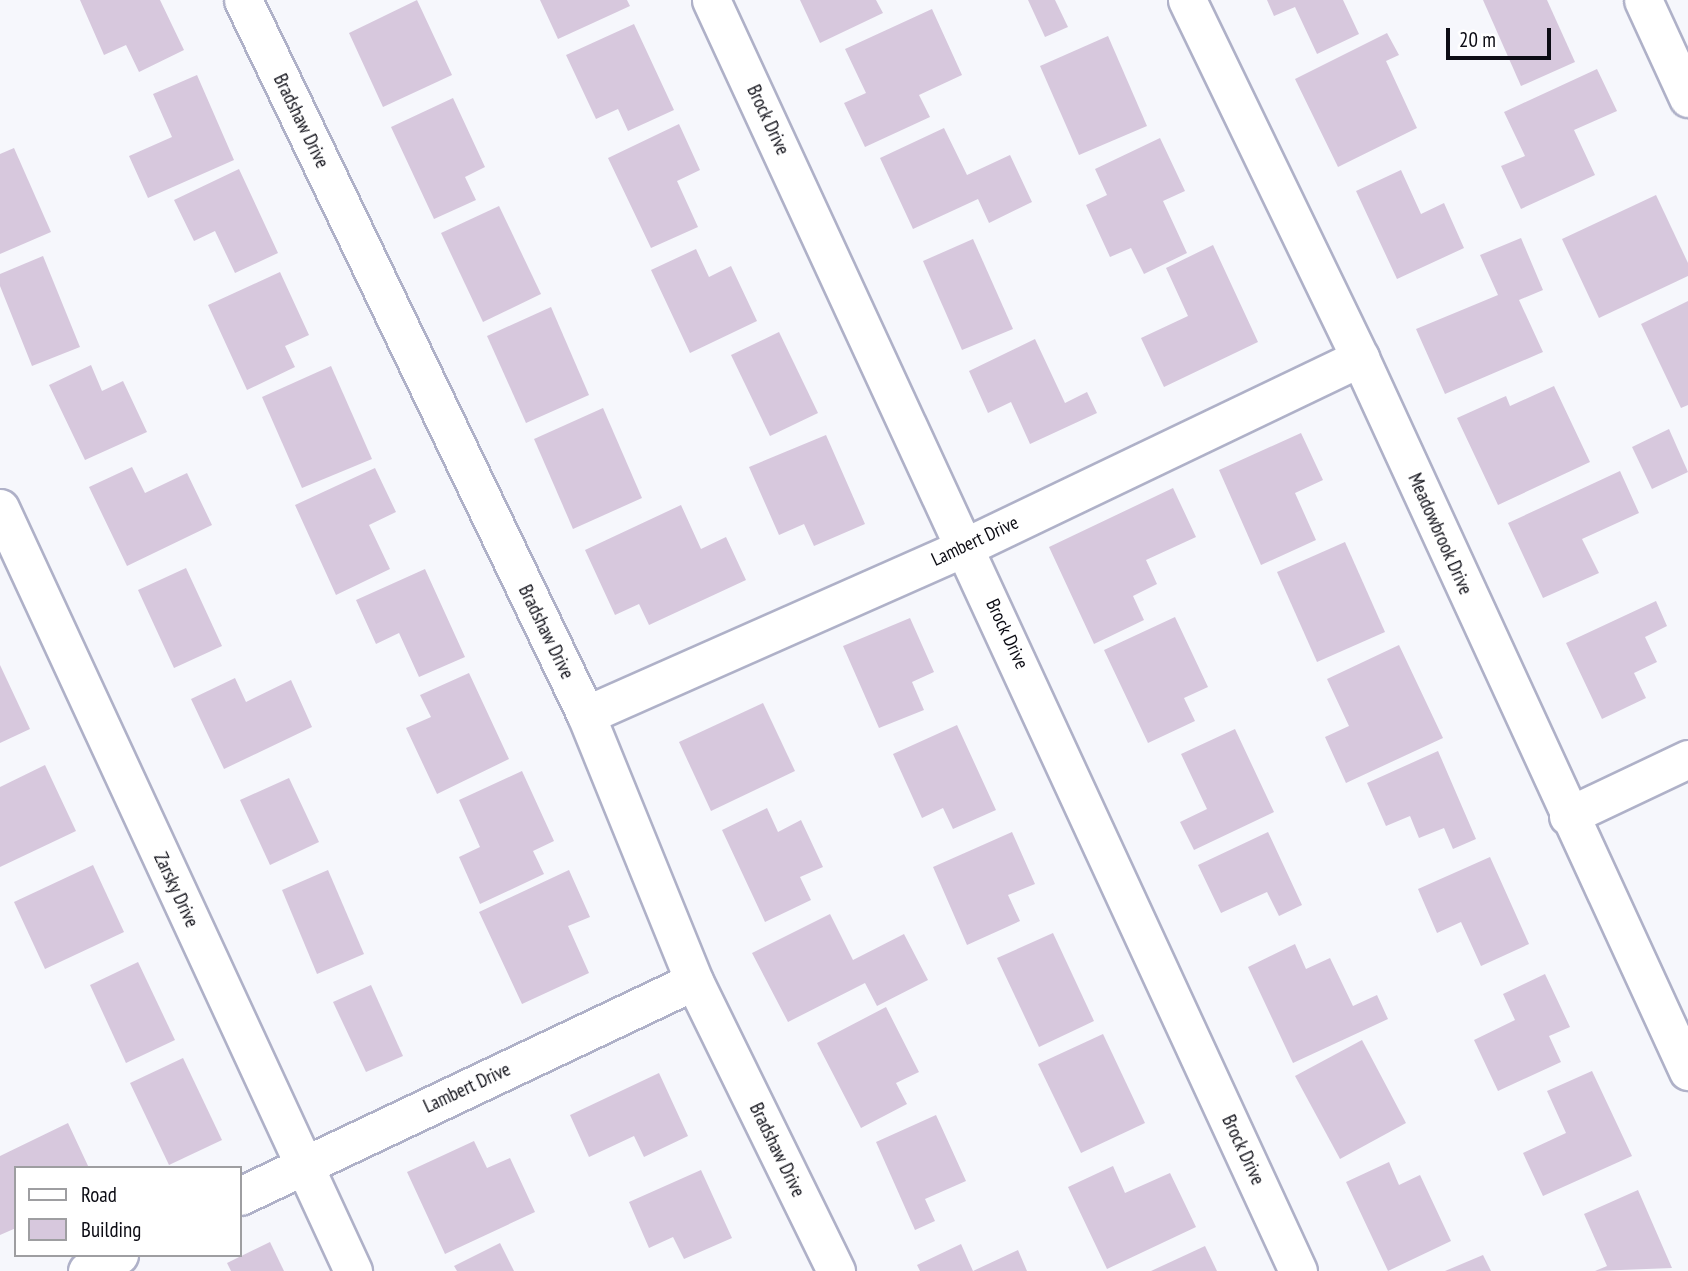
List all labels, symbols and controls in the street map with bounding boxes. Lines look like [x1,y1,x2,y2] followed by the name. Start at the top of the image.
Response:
[1450,14,1555,58] scale bar
[1459,26,1496,53] text: 20 m
[268,70,334,172] street label: Bradshaw Drive
[742,81,794,159] street label: Brock Drive
[1403,470,1477,598] street label: Meadowbrook Drive
[928,511,1022,571] street label: Lambert Drive
[513,581,579,683] street label: Bradshaw Drive
[981,595,1033,673] street label: Brock Drive
[149,849,203,931] street label: Zarsky Drive
[420,1058,514,1118] street label: Lambert Drive
[744,1099,810,1201] street label: Bradshaw Drive
[1217,1111,1269,1189] street label: Brock Drive
[14,1166,242,1257] legend
[81,1181,117,1208] text: Road
[81,1216,141,1243] text: Building

